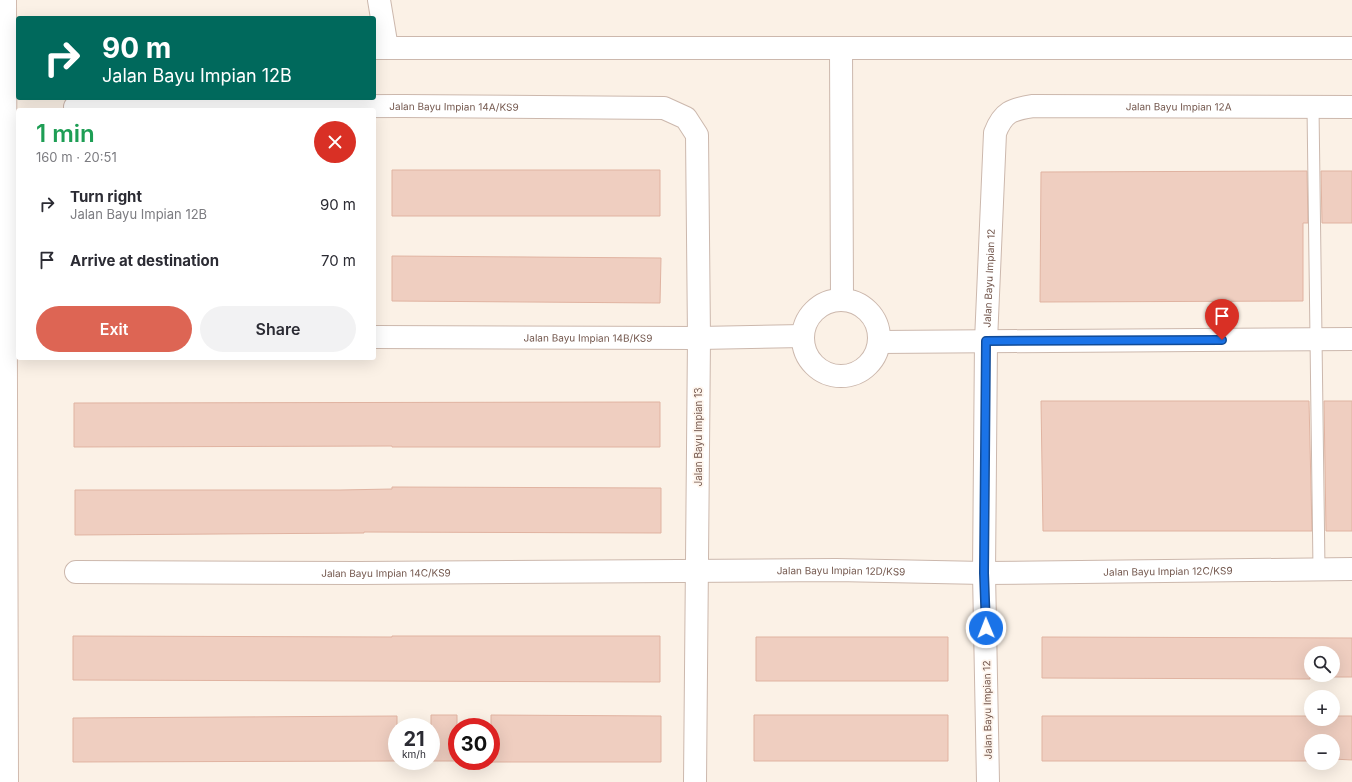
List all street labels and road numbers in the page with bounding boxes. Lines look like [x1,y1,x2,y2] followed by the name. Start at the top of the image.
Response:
[389,100,519,113] street label: Jalan Bayu Impian 14A/KS9
[1126,100,1232,113] street label: Jalan Bayu Impian 12A
[981,228,997,328] street label: Jalan Bayu Impian 12
[524,331,652,344] street label: Jalan Bayu Impian 14B/KS9
[692,387,704,487] street label: Jalan Bayu Impian 13
[777,564,905,577] street label: Jalan Bayu Impian 12D/KS9
[1103,564,1233,578] street label: Jalan Bayu Impian 12C/KS9
[321,566,451,579] street label: Jalan Bayu Impian 14C/KS9
[980,660,994,760] street label: Jalan Bayu Impian 12

